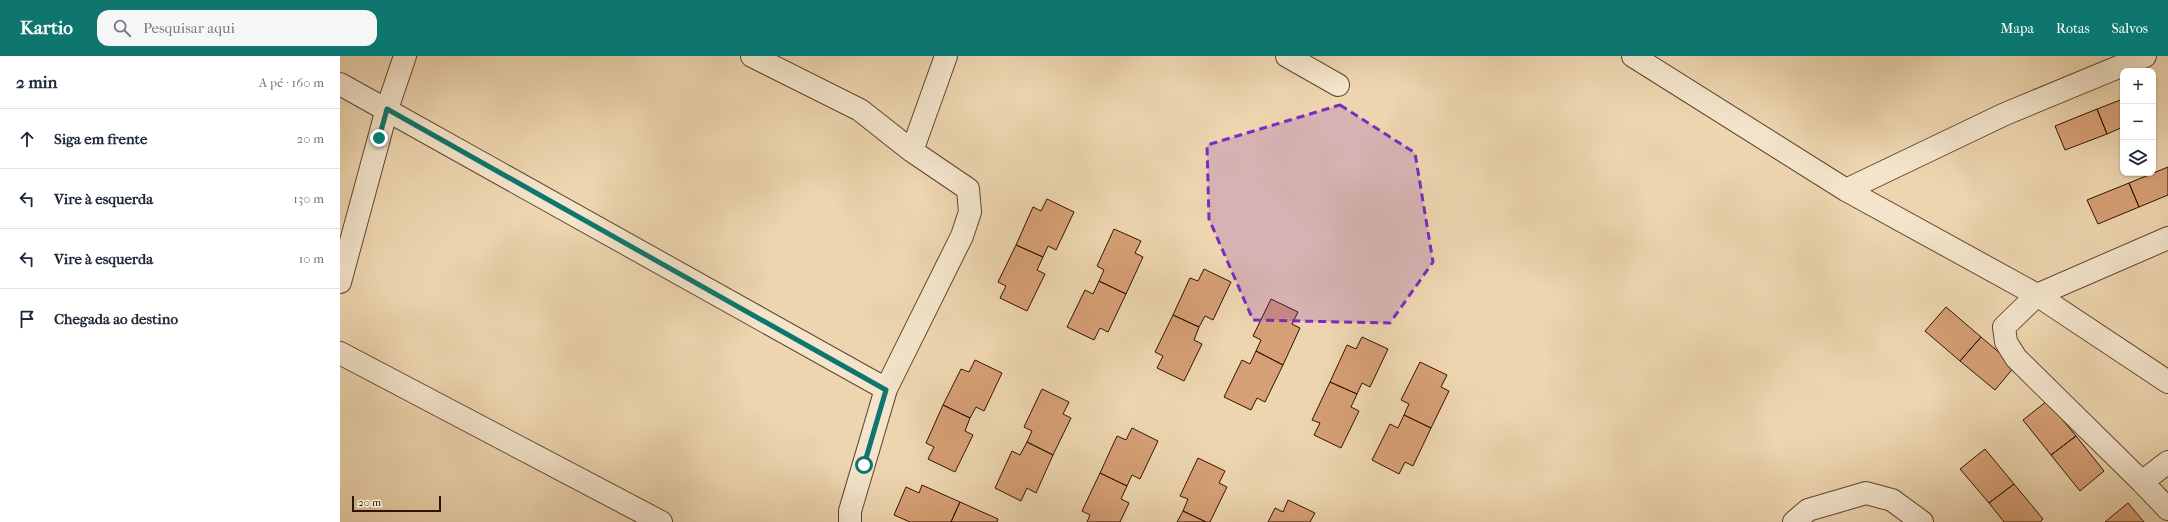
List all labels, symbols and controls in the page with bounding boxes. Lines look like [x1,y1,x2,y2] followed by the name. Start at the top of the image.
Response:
[97,10,377,46] search box
[20,17,73,39] text: Kartio
[111,17,133,39] icon: search
[143,19,235,37] text: Pesquisar aqui
[2001,20,2034,37] text: Mapa
[2056,20,2090,37] text: Rotas
[2112,20,2148,37] text: Salvos
[2120,68,2156,176] map controls
[2120,68,2156,104] button: +
[16,72,57,92] text: 2 min
[259,75,324,90] text: A pé · 160 m
[2120,104,2156,140] button: −
[16,128,38,150] icon: ahead
[370,129,388,147] route end
[54,130,147,148] text: Siga em frente
[297,131,324,146] text: 20 m
[2120,140,2156,176] button: layers
[16,188,38,210] icon: left
[54,190,153,208] text: Vire à esquerda
[293,191,324,206] text: 130 m
[16,248,38,270] icon: left
[54,250,153,268] text: Vire à esquerda
[299,251,324,266] text: 10 m
[16,308,38,330] icon: arrive
[54,310,178,328] text: Chegada ao destino
[855,456,873,474] route start
[352,494,441,513] scale bar
[358,496,381,509] text: 20 m

